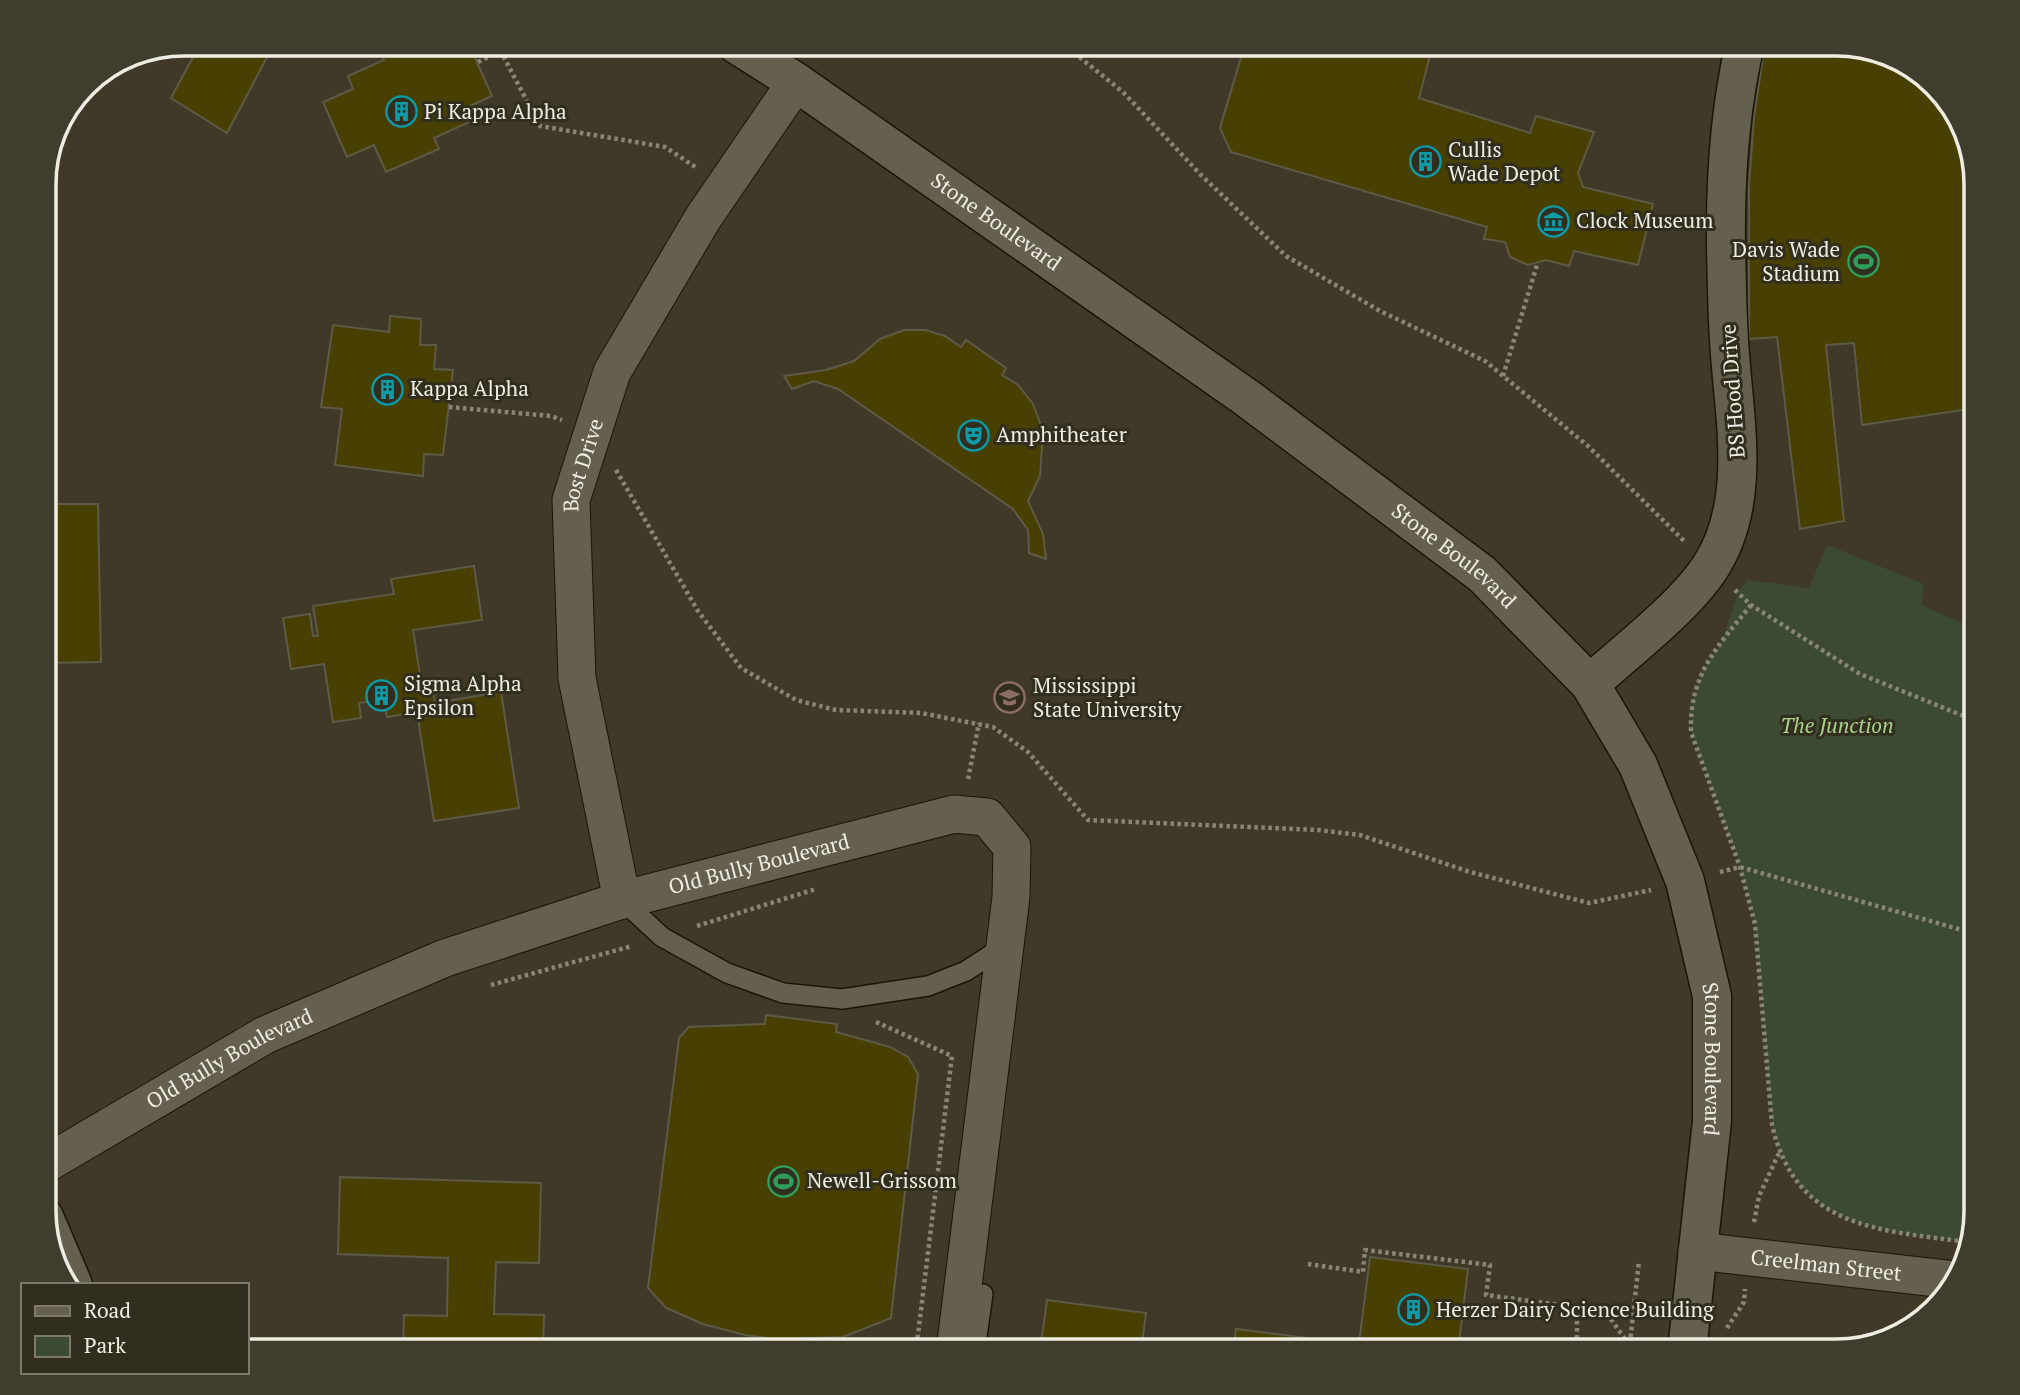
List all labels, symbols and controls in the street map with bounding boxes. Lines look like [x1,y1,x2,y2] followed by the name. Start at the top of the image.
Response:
[384,95,418,129] building icon: Pi Kappa Alpha
[424,97,567,125] place label: Pi Kappa Alpha
[1448,135,1561,187] place label: Cullis Wade Depot
[1408,145,1442,179] building icon: Cullis Wade Depot
[926,166,1067,277] street label: Stone Boulevard
[1536,204,1570,238] museum icon: Clock Museum
[1576,206,1713,234] place label: Clock Museum
[1732,235,1840,287] place label: Davis Wade Stadium
[1846,245,1880,279] sports icon: Davis Wade Stadium
[1713,323,1751,459] street label: BS Hood Drive
[370,372,404,406] building icon: Kappa Alpha
[410,374,529,402] place label: Kappa Alpha
[556,415,609,512] street label: Bost Drive
[956,418,990,452] theatre icon: Amphitheater
[996,420,1127,448] place label: Amphitheater
[1386,496,1523,614] street label: Stone Boulevard
[404,669,522,721] place label: Sigma Alpha Epsilon
[1033,671,1182,723] place label: Mississippi State University
[364,679,398,713] building icon: Sigma Alpha Epsilon
[993,681,1027,715] school or university icon: Mississippi State University
[1781,711,1893,739] park label: The Junction
[665,827,853,900] street label: Old Bully Boulevard
[1696,980,1727,1137] street label: Stone Boulevard
[141,1001,317,1115] street label: Old Bully Boulevard
[767,1164,801,1198] sports icon: Newell-Grissom
[807,1166,957,1194] place label: Newell-Grissom
[1749,1242,1903,1287] street label: Creelman Street
[21,1283,248,1374] legend
[1396,1293,1430,1327] building icon: Herzer Dairy Science Building
[1436,1295,1715,1323] place label: Herzer Dairy Science Building
[84,1296,131,1324] text: Road
[84,1331,126,1359] text: Park

